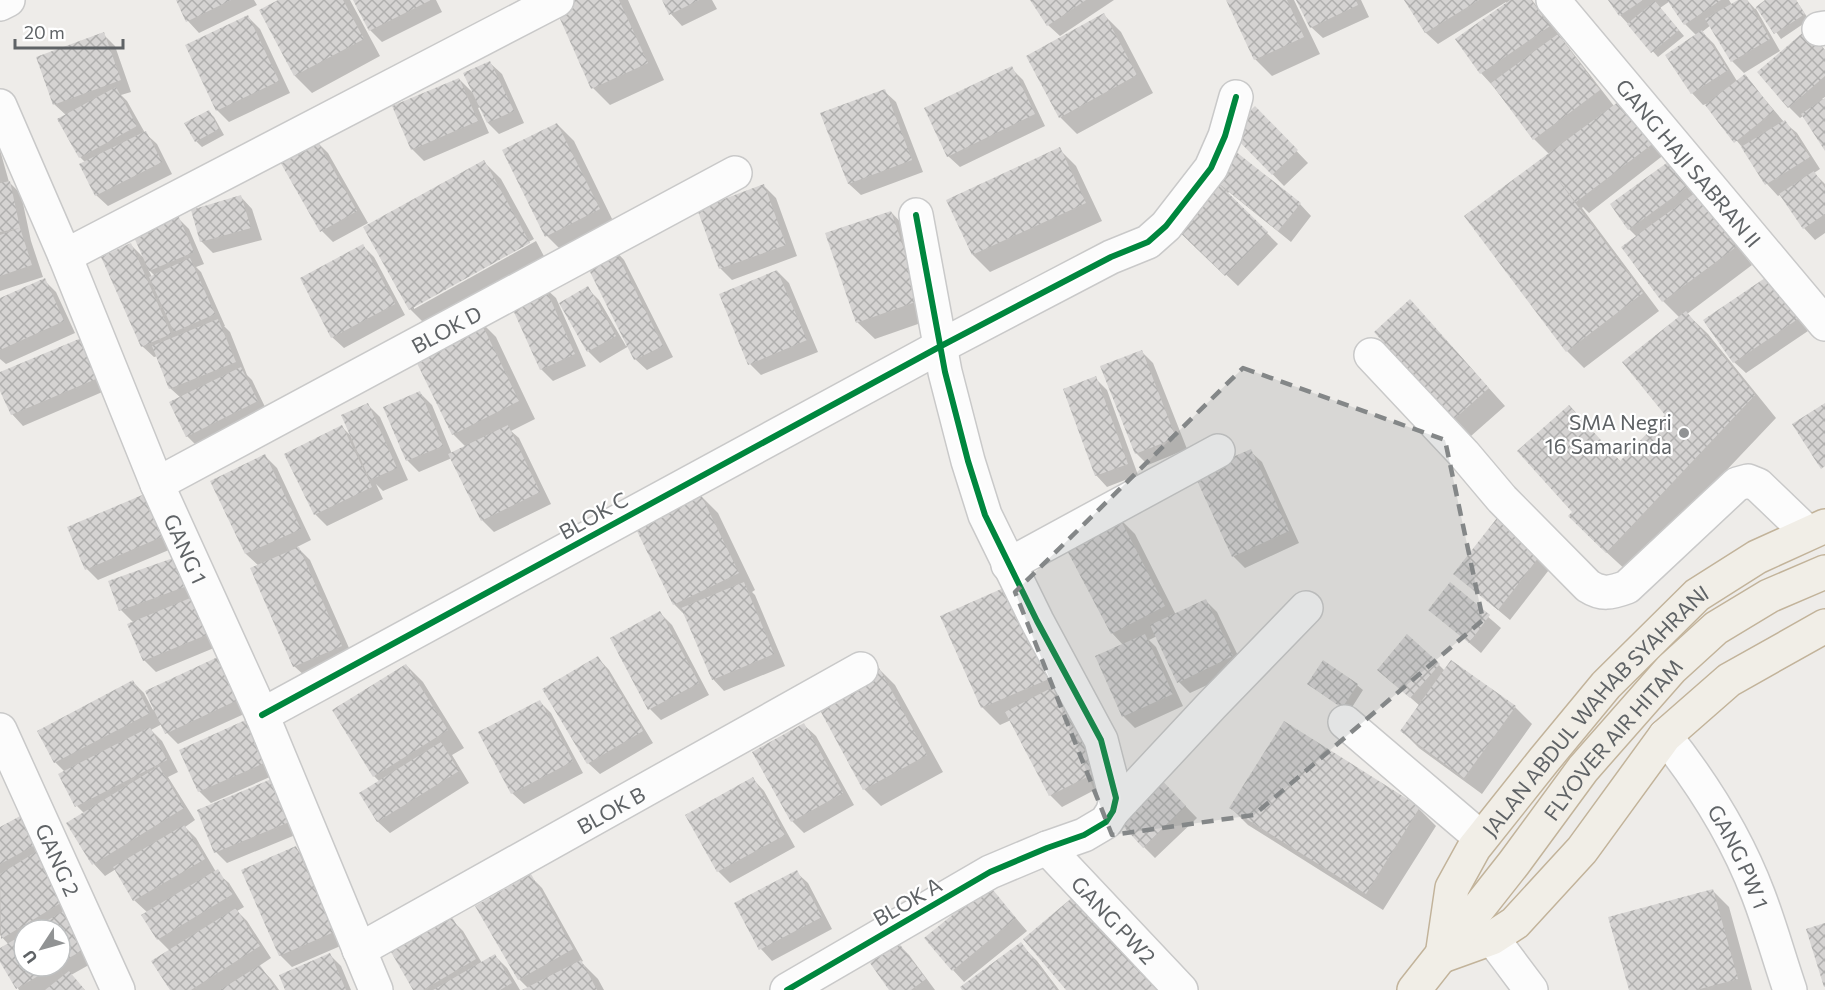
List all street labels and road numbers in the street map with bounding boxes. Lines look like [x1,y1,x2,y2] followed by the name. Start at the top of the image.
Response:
[1612,73,1767,252] street label: GANG HAJI SABRAN II
[406,300,485,358] street label: BLOK D
[554,486,632,544] street label: BLOK C
[160,509,213,587] street label: GANG 1
[1476,579,1712,841] street label: JALAN ABDUL WAHAB SYAHRANI
[1538,653,1687,824] street label: FLYOVER AIR HITAM
[572,780,649,838] street label: BLOK B
[1704,800,1775,912] street label: GANG PW 1
[31,819,86,899] street label: GANG 2
[1067,870,1162,968] street label: GANG PW2
[868,871,946,931] street label: BLOK A

